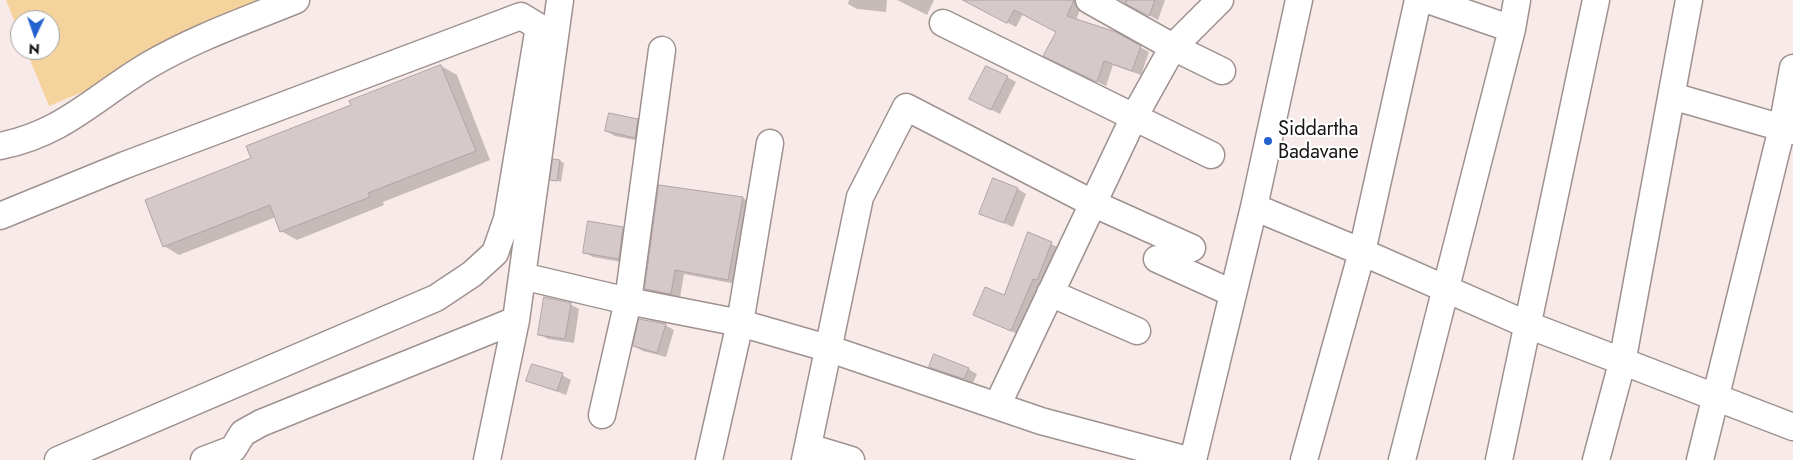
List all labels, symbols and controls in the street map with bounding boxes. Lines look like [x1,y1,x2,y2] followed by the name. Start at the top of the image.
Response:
[10,10,60,60] north arrow
[28,39,40,59] text: N
[1278,118,1359,165] place label: Siddartha Badavane
[1262,135,1274,147] marker: Siddartha Badavane

